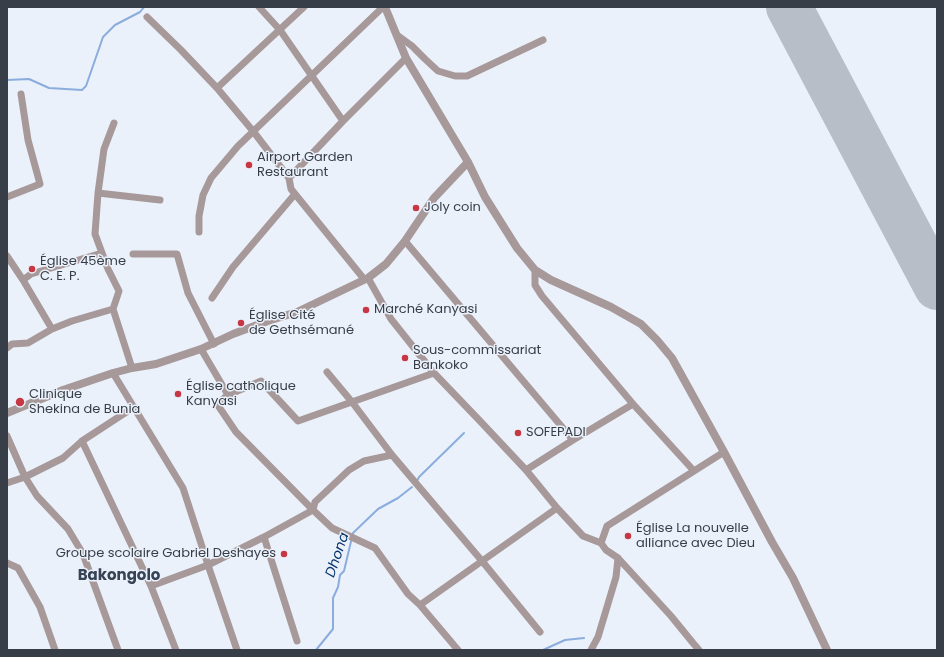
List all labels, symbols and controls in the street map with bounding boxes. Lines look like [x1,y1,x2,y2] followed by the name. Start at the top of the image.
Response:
[257,150,353,181] place label: Airport Garden Restaurant
[244,160,254,170] marker: Airport Garden Restaurant
[424,200,481,216] place label: Joly coin
[411,203,421,213] marker: Joly coin
[40,254,126,285] place label: Église 45ème C. E. P.
[27,264,37,274] marker: Église 45ème C. E. P.
[374,302,478,318] place label: Marché Kanyasi
[361,305,371,315] marker: Marché Kanyasi
[249,308,354,339] place label: Église Cité de Gethsémané
[236,318,246,328] marker: Église Cité de Gethsémané
[413,343,541,374] place label: Sous-commissariat Bankoko
[400,353,410,363] marker: Sous-commissariat Bankoko
[186,379,296,410] place label: Église catholique Kanyasi
[29,387,140,418] place label: Clinique Shekina de Bunia
[173,389,183,399] marker: Église catholique Kanyasi
[14,396,26,408] marker: Clinique Shekina de Bunia
[526,425,586,441] place label: SOFEPADI
[513,428,523,438] marker: SOFEPADI
[636,521,755,552] place label: Église La nouvelle alliance avec Dieu
[323,530,353,580] water label: Dhona
[623,531,633,541] marker: Église La nouvelle alliance avec Dieu
[56,546,276,562] place label: Groupe scolaire Gabriel Deshayes
[279,549,289,559] marker: Groupe scolaire Gabriel Deshayes
[78,567,160,585] district label: Bakongolo

